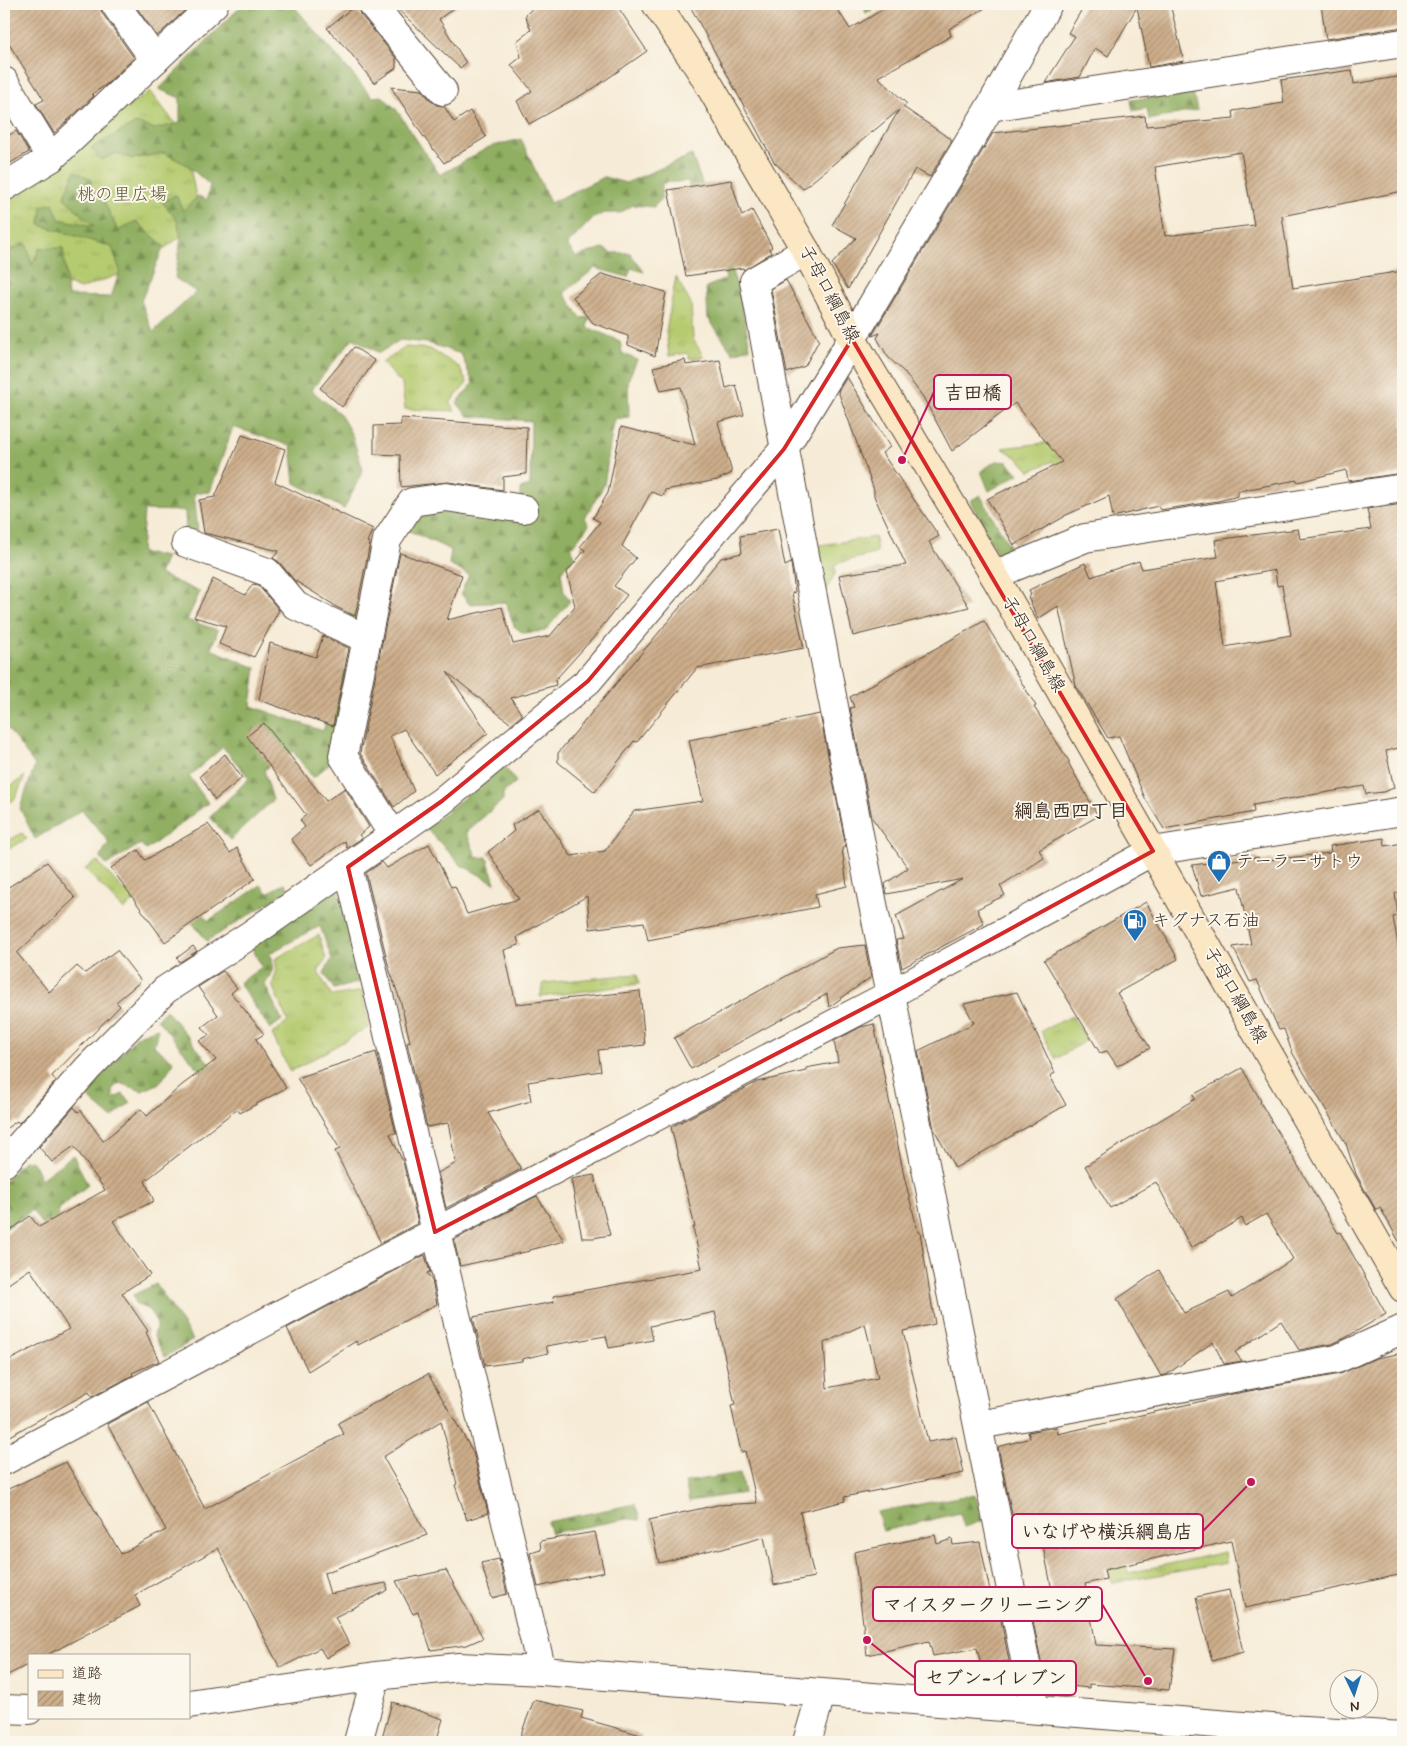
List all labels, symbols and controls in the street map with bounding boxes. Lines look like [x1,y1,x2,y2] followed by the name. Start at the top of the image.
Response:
[77,183,167,207] park label: 桃の里広場
[793,241,865,347] street label: 子母口綱島線
[934,375,1011,409] callout: 吉田橋
[944,381,1002,406] text: 吉田橋
[996,591,1070,697] street label: 子母口綱島線
[1014,799,1128,824] district label: 綱島西四丁目
[1206,849,1232,883] shop icon: テーラーサトウ
[1236,850,1363,874] place label: テーラーサトウ
[1122,908,1148,942] fuel station icon: キグナス石油
[1152,909,1259,933] place label: キグナス石油
[1198,942,1272,1048] street label: 子母口綱島線
[1012,1514,1203,1548] callout: いなげや横浜綱島店
[1021,1520,1193,1545] text: いなげや横浜綱島店
[873,1587,1102,1621] callout: マイスタークリーニング
[883,1593,1091,1618] text: マイスタークリーニング
[28,1654,190,1718] legend
[915,1661,1076,1695] callout: セブン-イレブン
[72,1664,102,1684] text: 道路
[925,1666,1067,1691] text: セブン-イレブン
[1330,1668,1380,1718] north arrow
[72,1690,102,1710] text: 建物
[1350,1697,1360,1715] text: N

